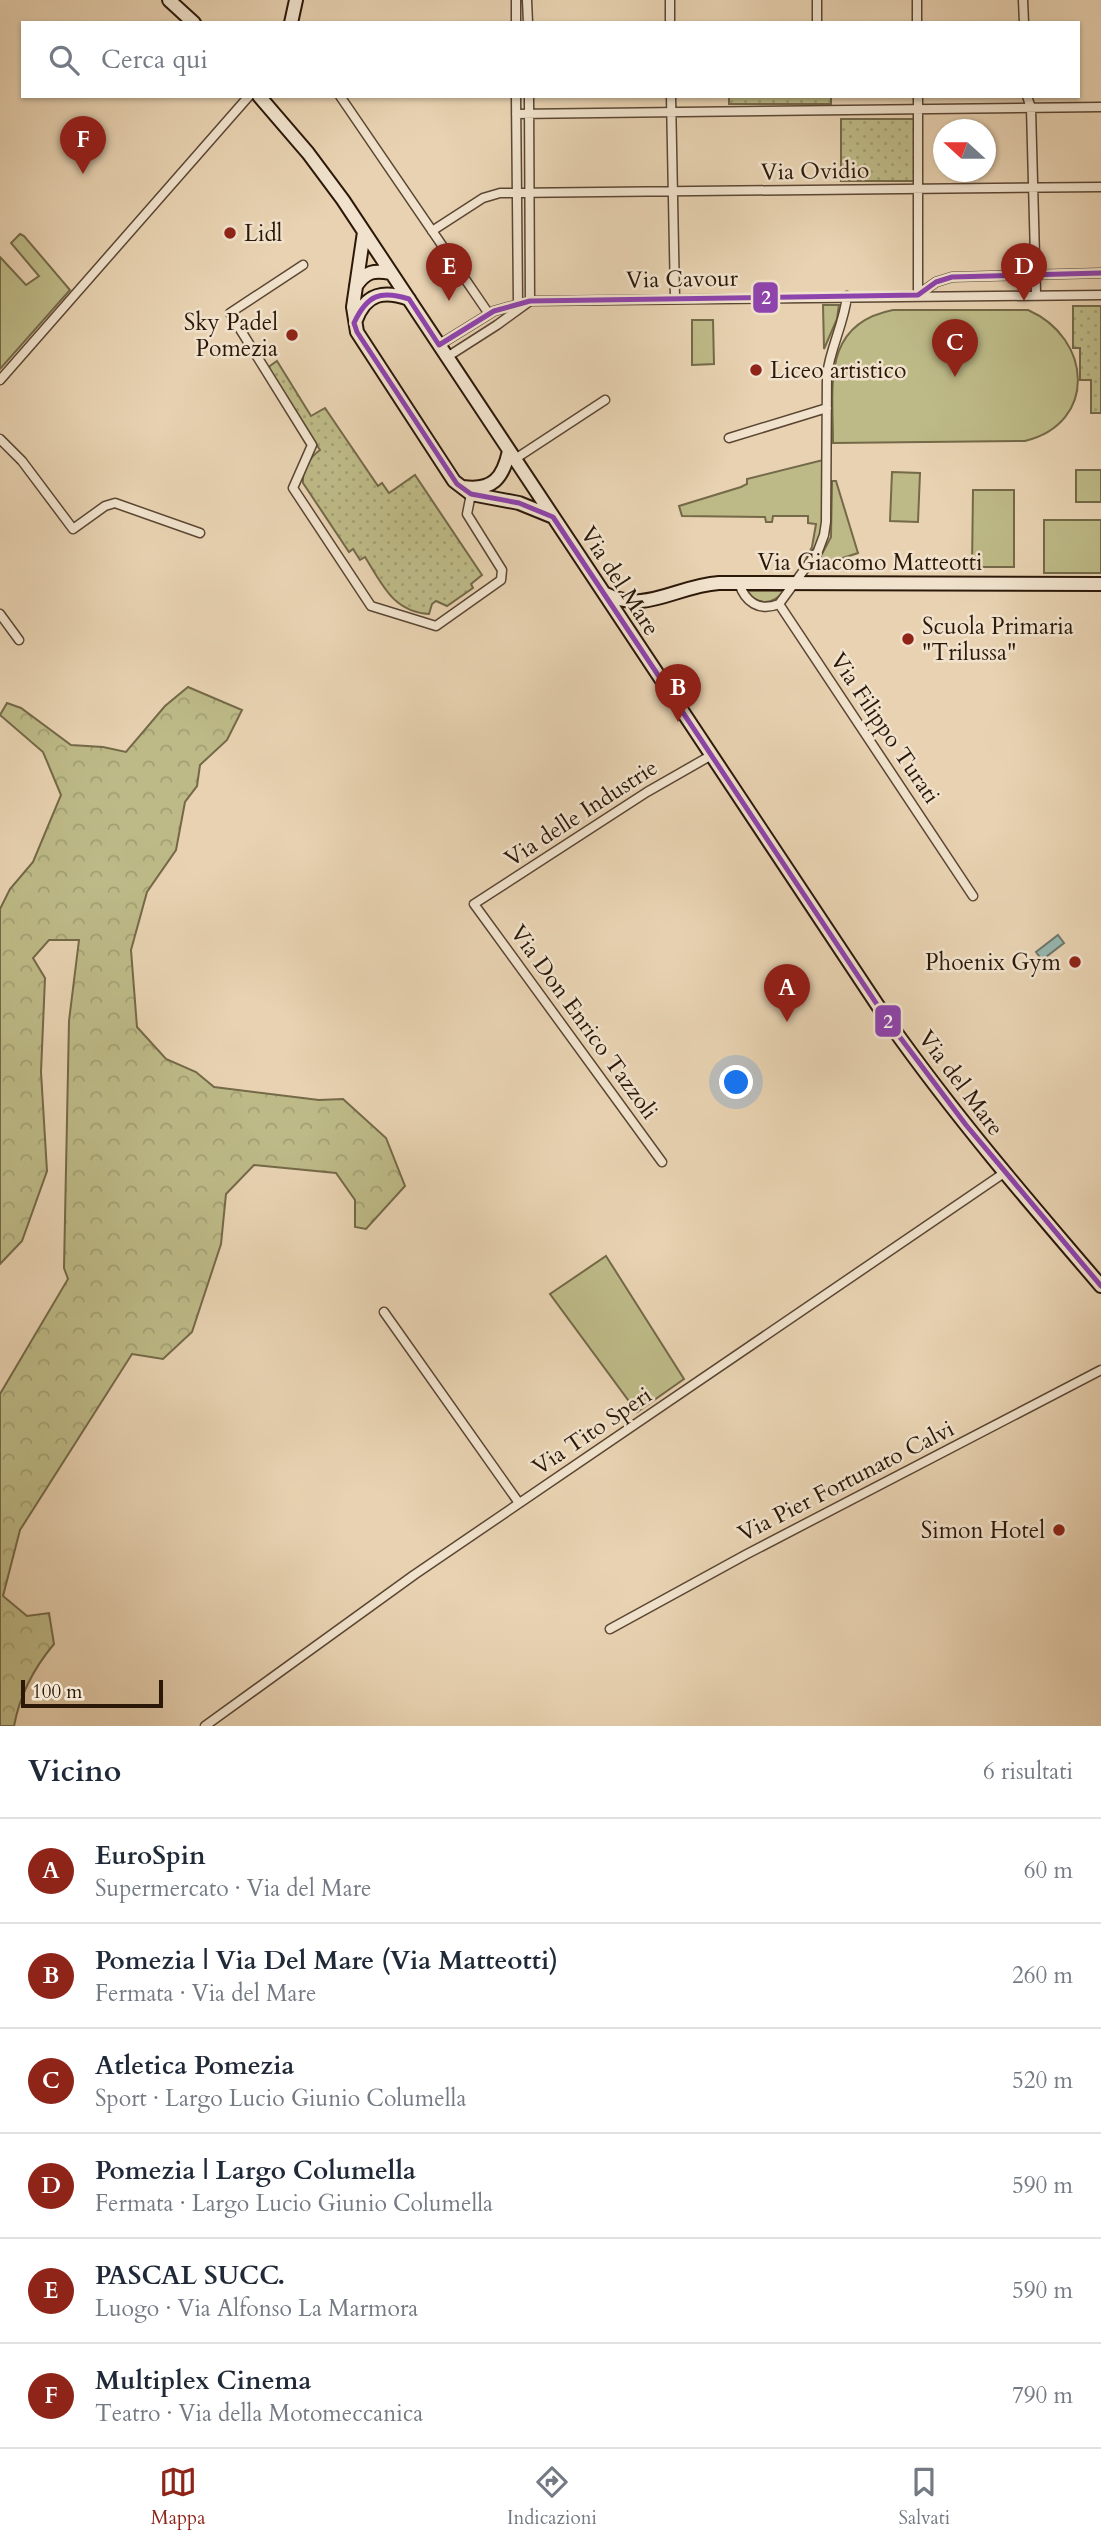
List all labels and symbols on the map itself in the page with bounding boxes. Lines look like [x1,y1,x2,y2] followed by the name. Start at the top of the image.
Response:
[60,116,106,174] pin: F
[933,119,996,182] north arrow
[760,155,870,187] street label: Via Ovidio
[244,218,283,249] place label: Lidl
[222,225,238,241] marker: Lidl
[426,243,472,301] pin: E
[1001,243,1047,301] pin: D
[626,263,739,295] street label: Via Cavour
[752,281,779,314] line badge: 2
[761,285,771,311] text: 2
[184,307,278,364] place label: Sky Padel Pomezia
[932,319,978,377] pin: C
[284,327,300,343] marker: Sky Padel Pomezia
[770,355,906,386] place label: Liceo artistico
[748,362,764,378] marker: Liceo artistico
[573,520,667,642] street label: Via del Mare
[757,547,983,578] street label: Via Giacomo Matteotti
[922,611,1074,668] place label: Scuola Primaria "Trilussa"
[900,631,916,647] marker: Scuola Primaria "Trilussa"
[823,646,947,810] street label: Via Filippo Turati
[655,664,701,722] pin: B
[499,752,663,874] street label: Via delle Industrie
[503,919,665,1125] street label: Via Don Enrico Tazzoli
[925,947,1062,978] place label: Phoenix Gym
[1067,954,1083,970] marker: Phoenix Gym
[764,964,810,1022] pin: A
[874,1004,902,1038] line badge: 2
[883,1009,893,1035] text: 2
[911,1024,1011,1142] street label: Via del Mare
[719,1065,753,1099] your location
[526,1380,658,1482] street label: Via Tito Speri
[733,1413,959,1549] street label: Via Pier Fortunato Calvi
[921,1515,1045,1546] place label: Simon Hotel
[1051,1522,1067,1538] marker: Simon Hotel
[21,1677,163,1709] scale bar

